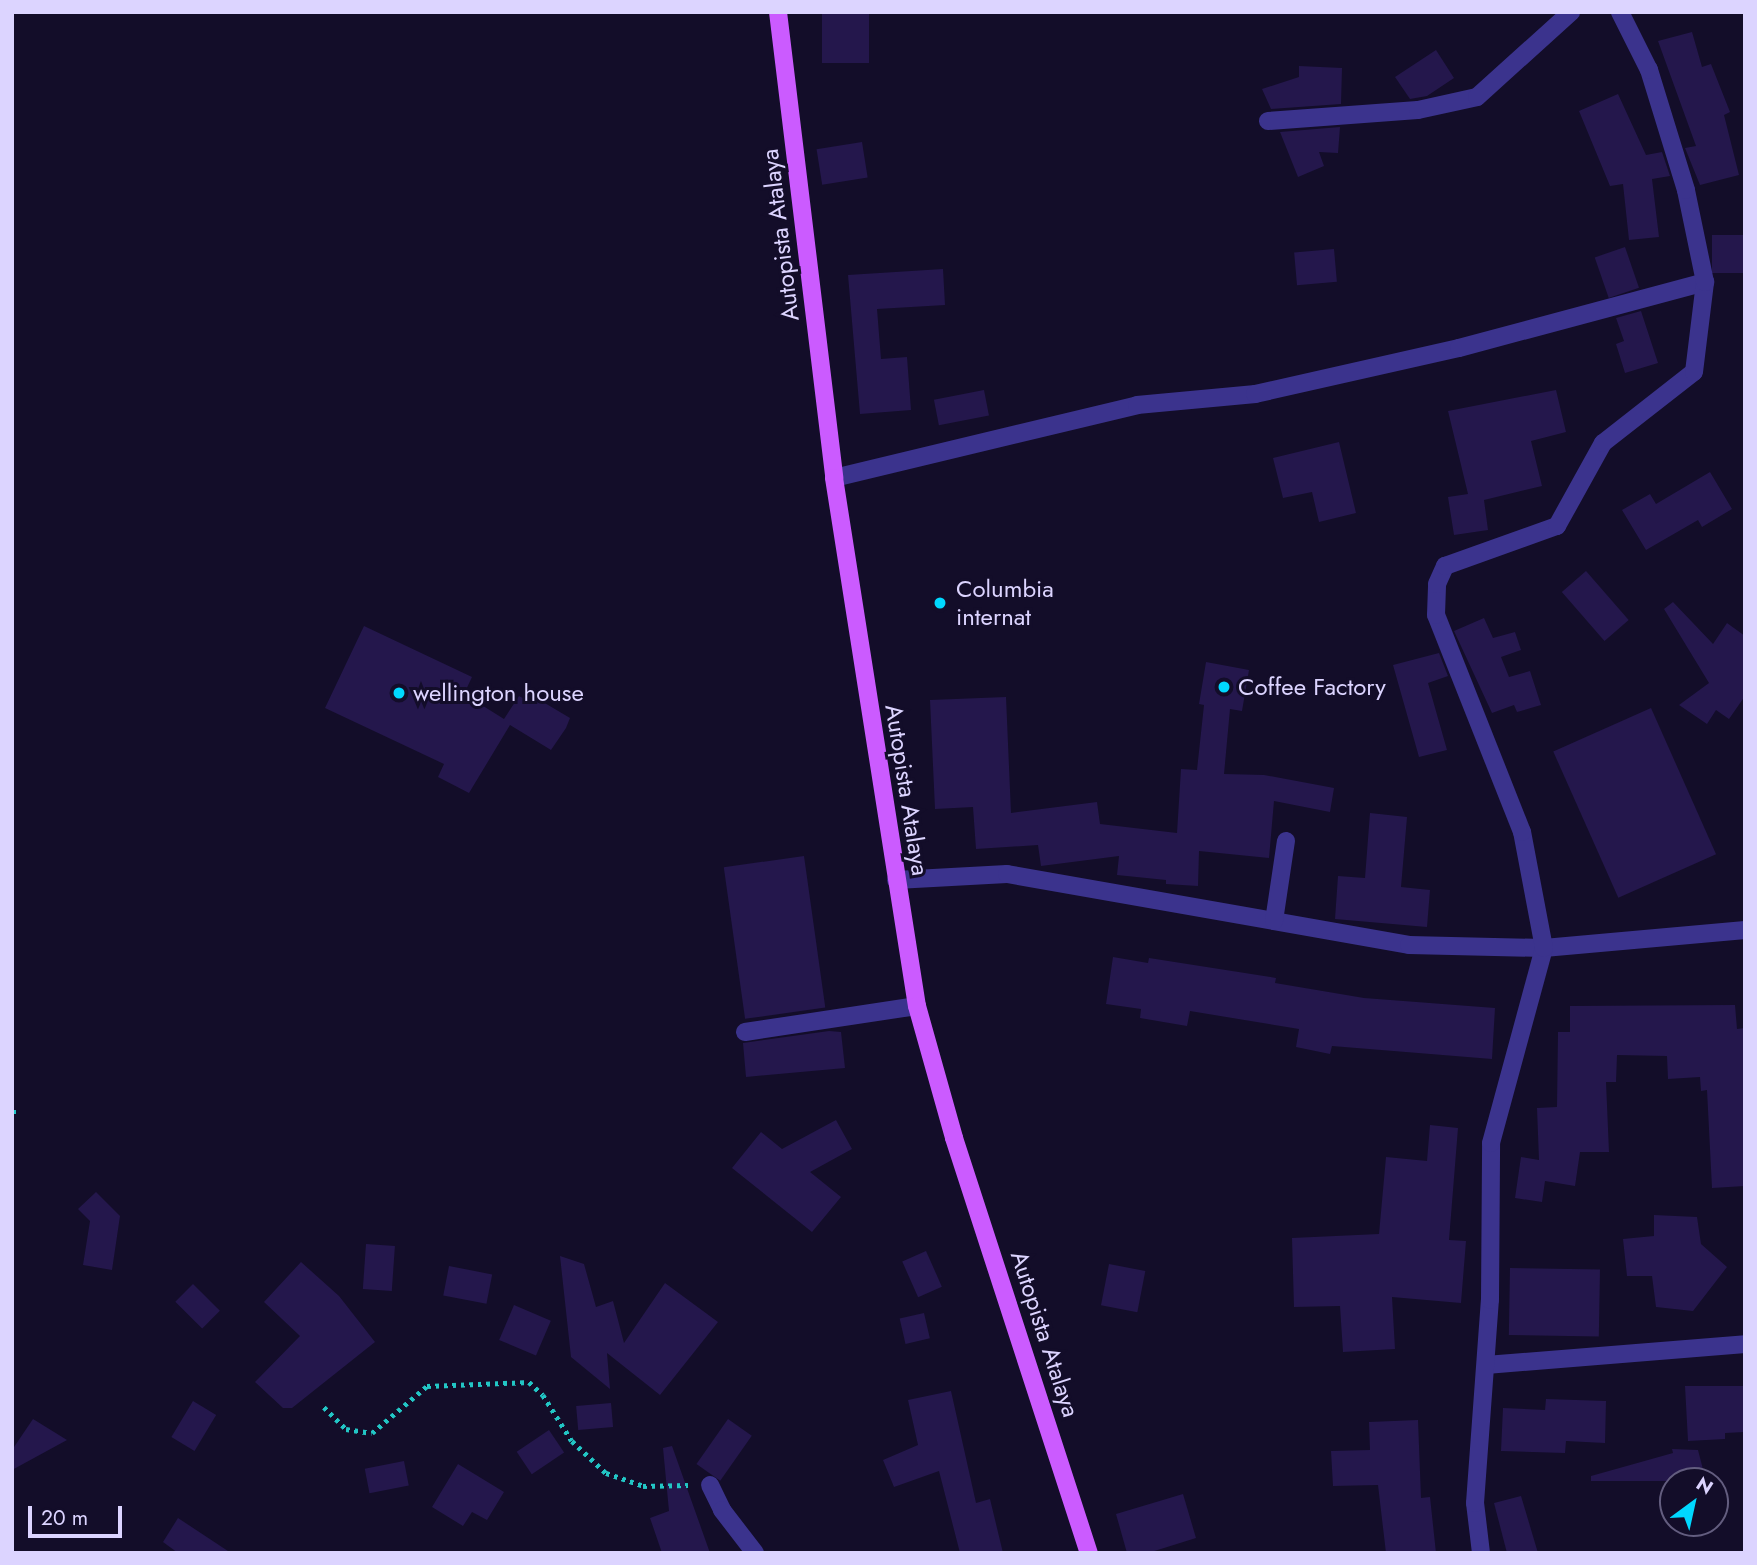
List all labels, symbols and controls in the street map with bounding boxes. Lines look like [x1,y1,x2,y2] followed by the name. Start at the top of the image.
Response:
[755,147,805,323] street label: Autopista Atalaya
[956,575,1054,631] place label: Columbia internat
[930,593,950,613] marker: Columbia internat
[1238,673,1386,701] place label: Coffee Factory
[413,679,584,707] place label: wellington house
[1216,679,1232,695] marker: Coffee Factory
[391,685,407,701] marker: wellington house
[879,702,935,878] street label: Autopista Atalaya
[1005,1247,1085,1421] street label: Autopista Atalaya
[1659,1467,1729,1537] north arrow
[1691,1470,1718,1501] text: N
[32,1492,126,1536] scale bar
[41,1503,88,1533] text: 20 m

